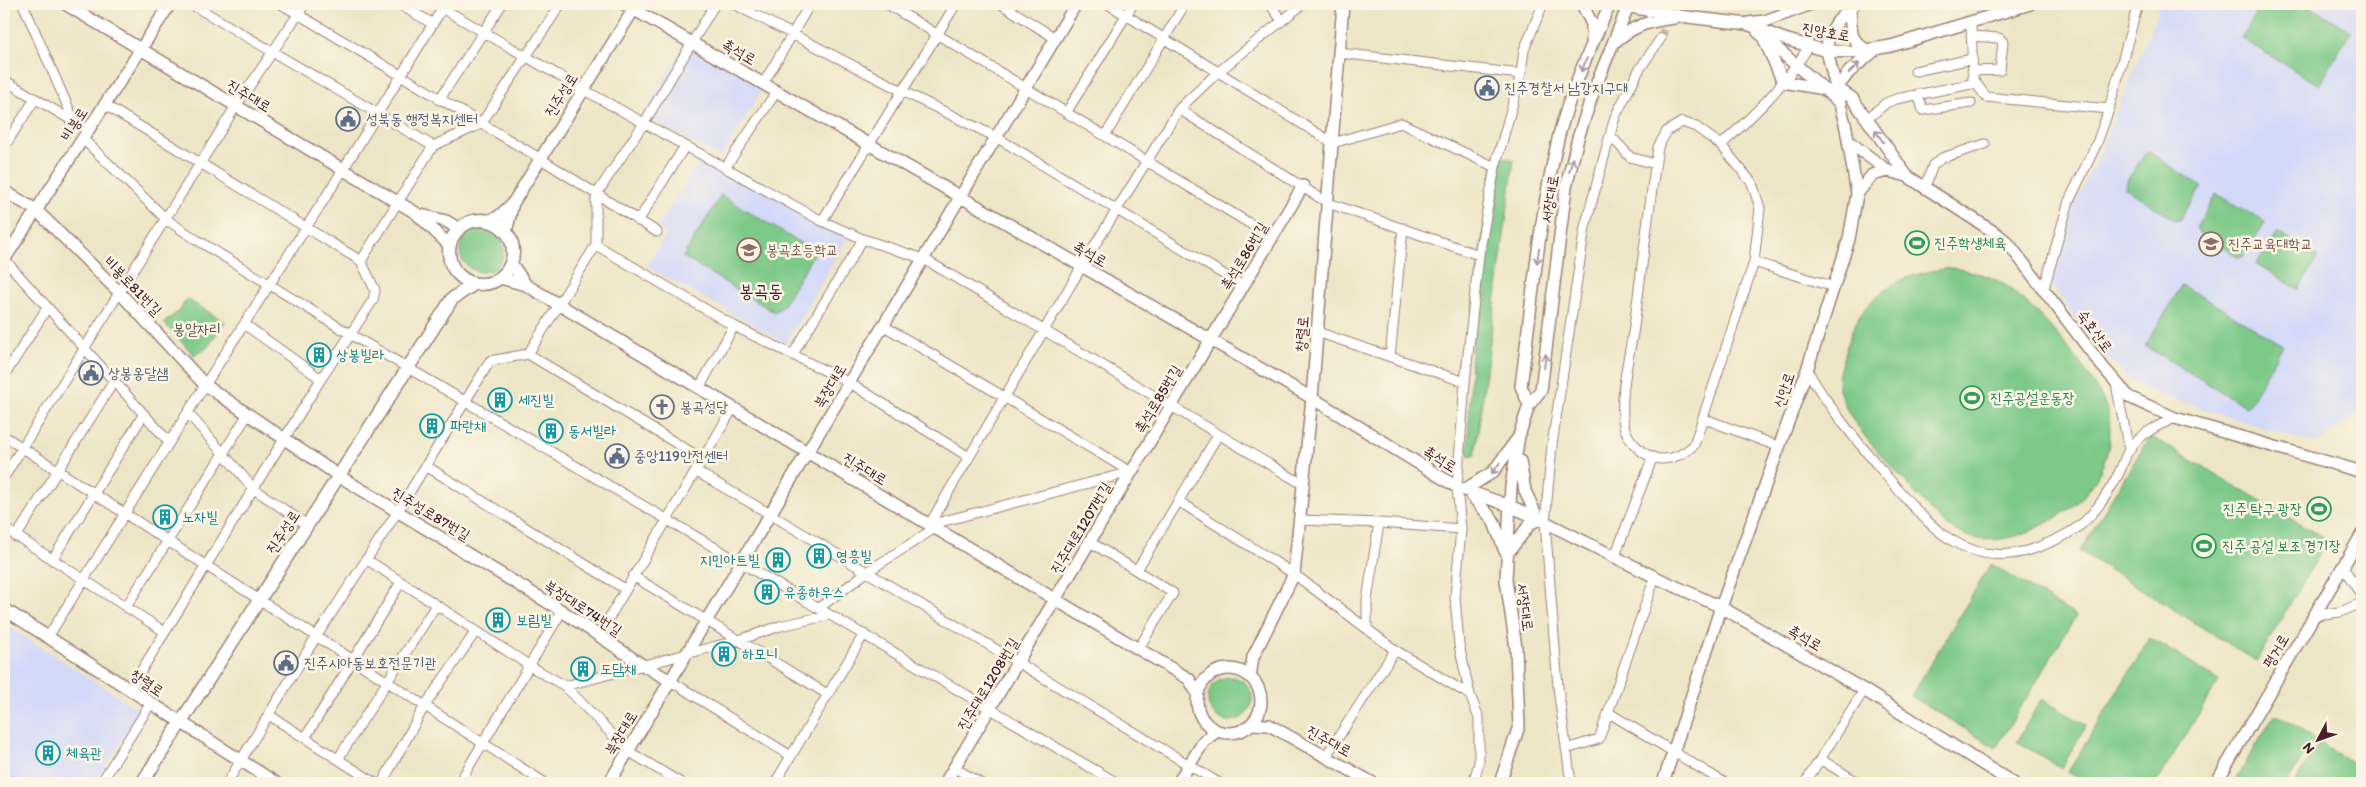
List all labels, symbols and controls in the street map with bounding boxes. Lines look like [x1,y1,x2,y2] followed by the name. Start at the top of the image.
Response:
[1801,19,1851,45] street label: 진양호로
[719,35,759,69] street label: 촉석로
[1578,57,1588,72] one-way arrow
[1848,62,1861,74] one-way arrow
[541,70,581,120] street label: 진주성로
[1474,75,1500,101] public building icon: 진주경찰서 남강지구대
[224,76,274,116] street label: 진주대로
[1504,79,1628,97] place label: 진주경찰서 남강지구대
[57,104,91,144] street label: 비봉로
[335,106,361,132] public building icon: 성북동 행정복지센터
[366,110,478,128] place label: 성북동 행정복지센터
[1874,129,1884,143] one-way arrow
[1567,157,1576,173] one-way arrow
[1537,174,1563,224] street label: 서장대로
[1217,219,1271,293] street label: 촉석로86번길
[1904,230,1930,256] sports icon: 진주학생체육
[2198,231,2224,257] school or university icon: 진주교육대학교
[1934,234,2006,252] place label: 진주학생체육
[2228,235,2313,253] place label: 진주교육대학교
[736,237,762,263] school or university icon: 봉곡초등학교
[1070,237,1110,271] street label: 촉석로
[766,241,838,259] place label: 봉곡초등학교
[1533,248,1543,264] one-way arrow
[100,253,166,319] street label: 비봉로81번길
[739,280,783,302] district label: 봉곡동
[2074,306,2116,356] street label: 숙호산로
[1292,315,1312,353] street label: 창렬로
[173,320,221,338] park label: 봉알자리
[306,342,332,368] building icon: 상봉빌라
[336,346,384,364] place label: 상봉빌라
[1540,353,1550,369] one-way arrow
[78,360,104,386] public building icon: 상봉옹달샘
[810,361,850,411] street label: 북장대로
[1131,362,1185,436] street label: 촉석로85번길
[108,364,168,382] place label: 상봉옹달샘
[1770,370,1798,410] street label: 신안로
[1959,385,1985,411] sports icon: 진주공설운동장
[487,387,513,413] building icon: 세진빌
[1990,389,2075,407] place label: 진주공설운동장
[518,391,554,409] place label: 세진빌
[649,394,675,420] church icon: 봉곡성당
[680,398,728,416] place label: 봉곡성당
[419,413,445,439] building icon: 파란채
[450,417,486,435] place label: 파란채
[538,418,564,444] building icon: 동서빌라
[568,422,616,440] place label: 동서빌라
[1420,442,1460,476] street label: 촉석로
[604,443,630,469] public building icon: 중앙119안전센터
[634,447,728,465] place label: 중앙119안전센터
[840,449,890,489] street label: 진주대로
[1491,461,1501,475] one-way arrow
[1047,479,1115,577] street label: 진주대로1207번길
[389,484,473,544] street label: 진주성로87번길
[2306,496,2332,522] sports icon: 진주 탁구 광장
[2223,500,2302,518] place label: 진주 탁구 광장
[152,504,178,530] building icon: 노자빌
[262,507,304,557] street label: 진주성로
[182,508,218,526] place label: 노자빌
[2191,533,2217,559] sports icon: 진주 공설 보조 경기장
[2222,537,2341,555] place label: 진주 공설 보조 경기장
[806,543,832,569] building icon: 영흥빌
[765,547,791,573] building icon: 지민아트빌
[836,547,872,565] place label: 영흥빌
[700,551,760,569] place label: 지민아트빌
[541,576,625,640] street label: 북장대로74번길
[754,579,780,605] building icon: 유종하우스
[1513,582,1537,632] street label: 서장대로
[784,583,844,601] place label: 유종하우스
[485,607,511,633] building icon: 보림빌
[516,611,552,629] place label: 보림빌
[1785,621,1825,655] street label: 촉석로
[2259,631,2293,671] street label: 평거로
[953,634,1023,734] street label: 진주대로1208번길
[711,641,737,667] building icon: 하모니
[742,645,778,663] place label: 하모니
[273,650,299,676] public building icon: 진주시아동보호전문기관
[304,654,437,672] place label: 진주시아동보호전문기관
[570,656,596,682] building icon: 도담채
[600,660,636,678] place label: 도담채
[127,665,167,701] street label: 창렬로
[601,708,641,758] street label: 북장대로
[2294,714,2344,764] north arrow
[1304,721,1354,761] street label: 진주대로
[2299,739,2318,757] text: N
[35,740,61,766] building icon: 체육관
[66,744,102,762] place label: 체육관

